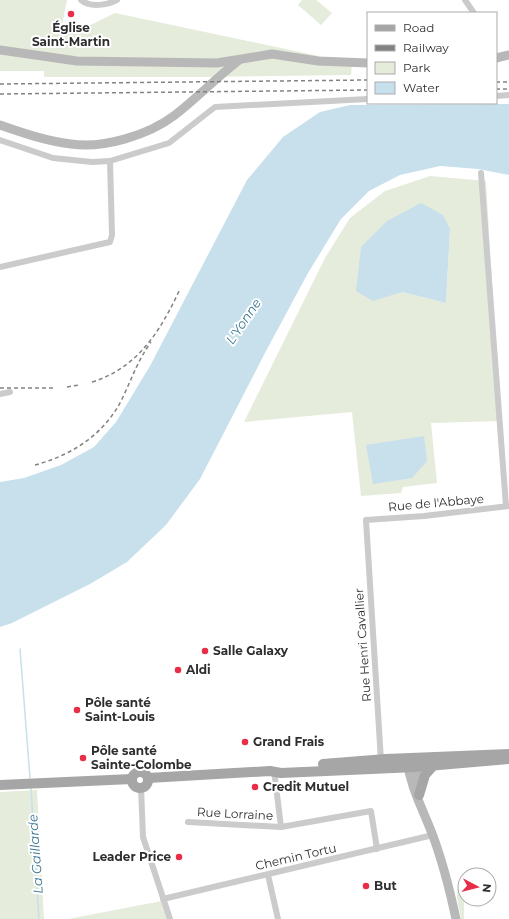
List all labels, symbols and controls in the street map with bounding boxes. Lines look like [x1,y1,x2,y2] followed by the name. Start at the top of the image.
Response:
[66,9,76,19] marker: Église Saint-Martin
[367,12,497,104] legend
[32,20,110,49] place label: Église Saint-Martin
[403,20,434,35] text: Road
[403,40,449,55] text: Railway
[403,60,431,75] text: Park
[403,80,440,95] text: Water
[222,295,264,347] water label: L'Yonne
[387,491,484,514] street label: Rue de l'Abbaye
[351,588,374,702] street label: Rue Henri Cavallier
[213,643,289,658] place label: Salle Galaxy
[200,646,210,656] marker: Salle Galaxy
[185,662,211,677] place label: Aldi
[173,665,183,675] marker: Aldi
[85,695,156,724] place label: Pôle santé Saint-Louis
[72,705,82,715] marker: Pôle santé Saint-Louis
[253,734,325,749] place label: Grand Frais
[240,737,250,747] marker: Grand Frais
[91,743,192,772] place label: Pôle santé Sainte-Colombe
[78,753,88,763] marker: Pôle santé Sainte-Colombe
[263,779,349,794] place label: Credit Mutuel
[250,782,260,792] marker: Credit Mutuel
[197,804,274,823] street label: Rue Lorraine
[24,814,46,894] water label: La Gaillarde
[254,840,338,873] street label: Chemin Tortu
[93,849,171,864] place label: Leader Price
[174,852,184,862] marker: Leader Price
[457,867,497,907] north arrow
[374,878,397,893] place label: But
[361,881,371,891] marker: But
[479,883,494,893] text: N

